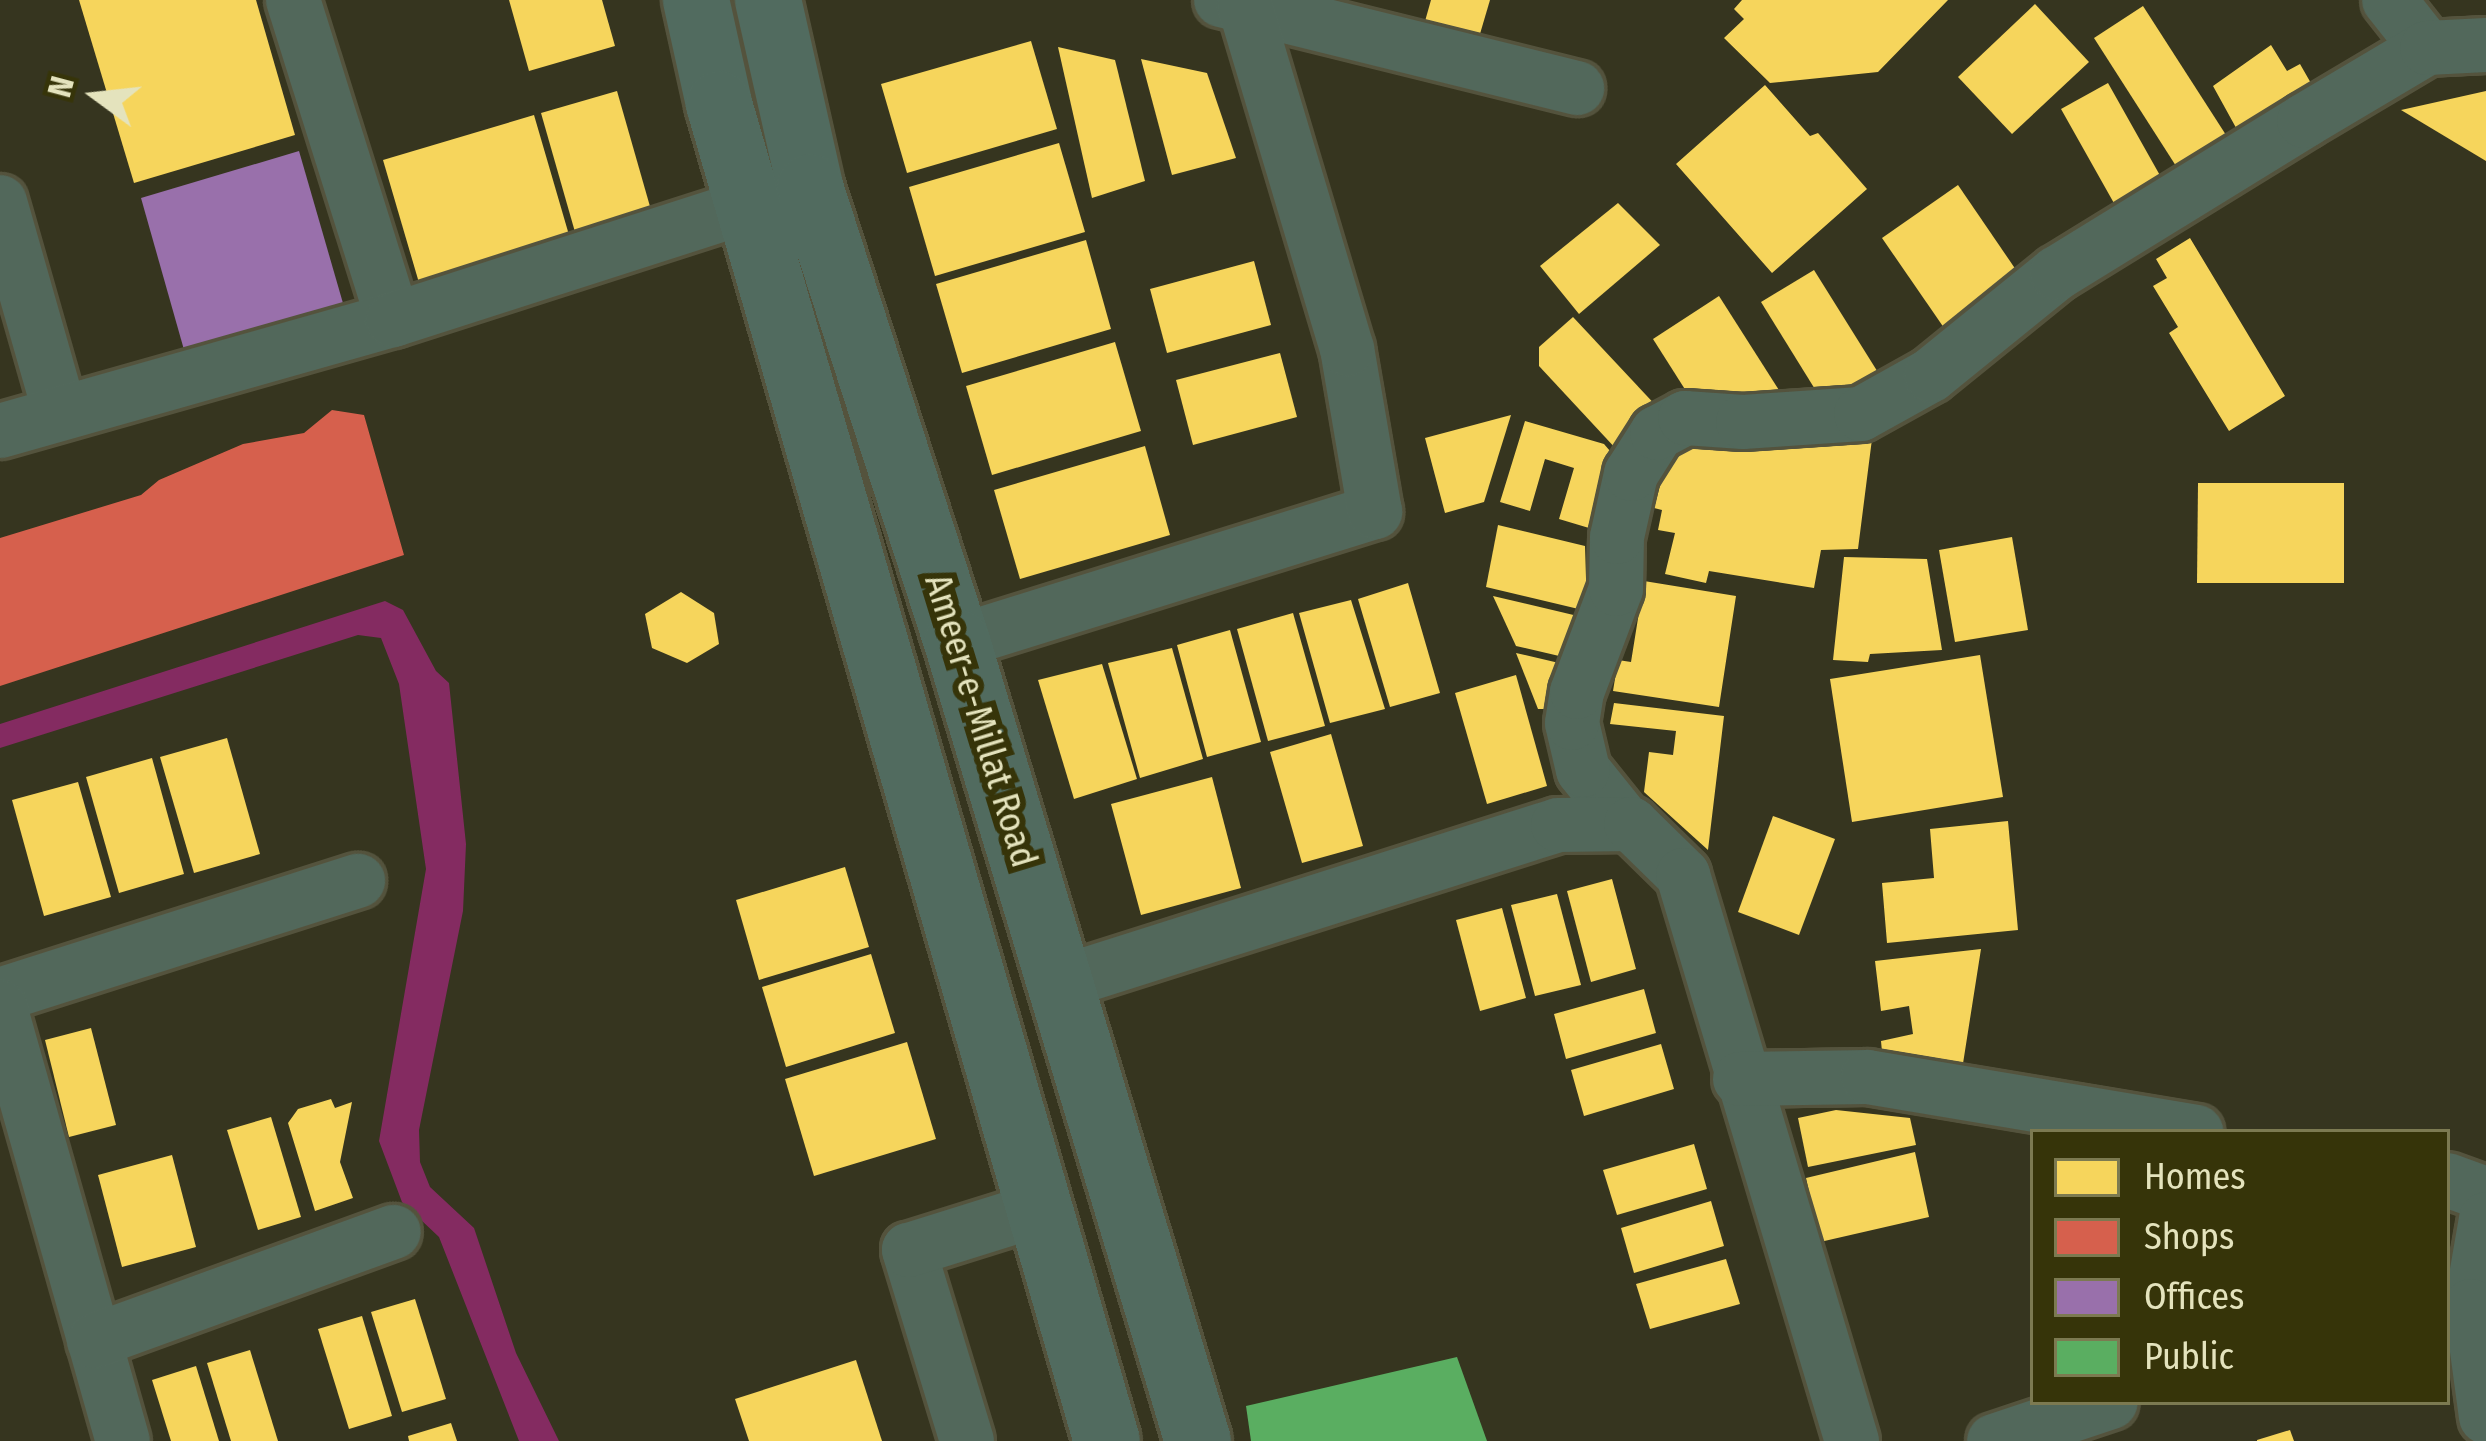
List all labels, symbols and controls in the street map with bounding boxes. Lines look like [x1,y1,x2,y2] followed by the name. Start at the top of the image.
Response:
[36,36,156,156] north arrow
[39,72,83,101] text: N
[915,569,1045,873] street label: Ameer-e-Millat Road
[2030,1129,2450,1405] legend
[2144,1155,2246,1199] text: Homes
[2144,1215,2234,1259] text: Shops
[2144,1275,2244,1319] text: Offices
[2144,1335,2234,1379] text: Public

